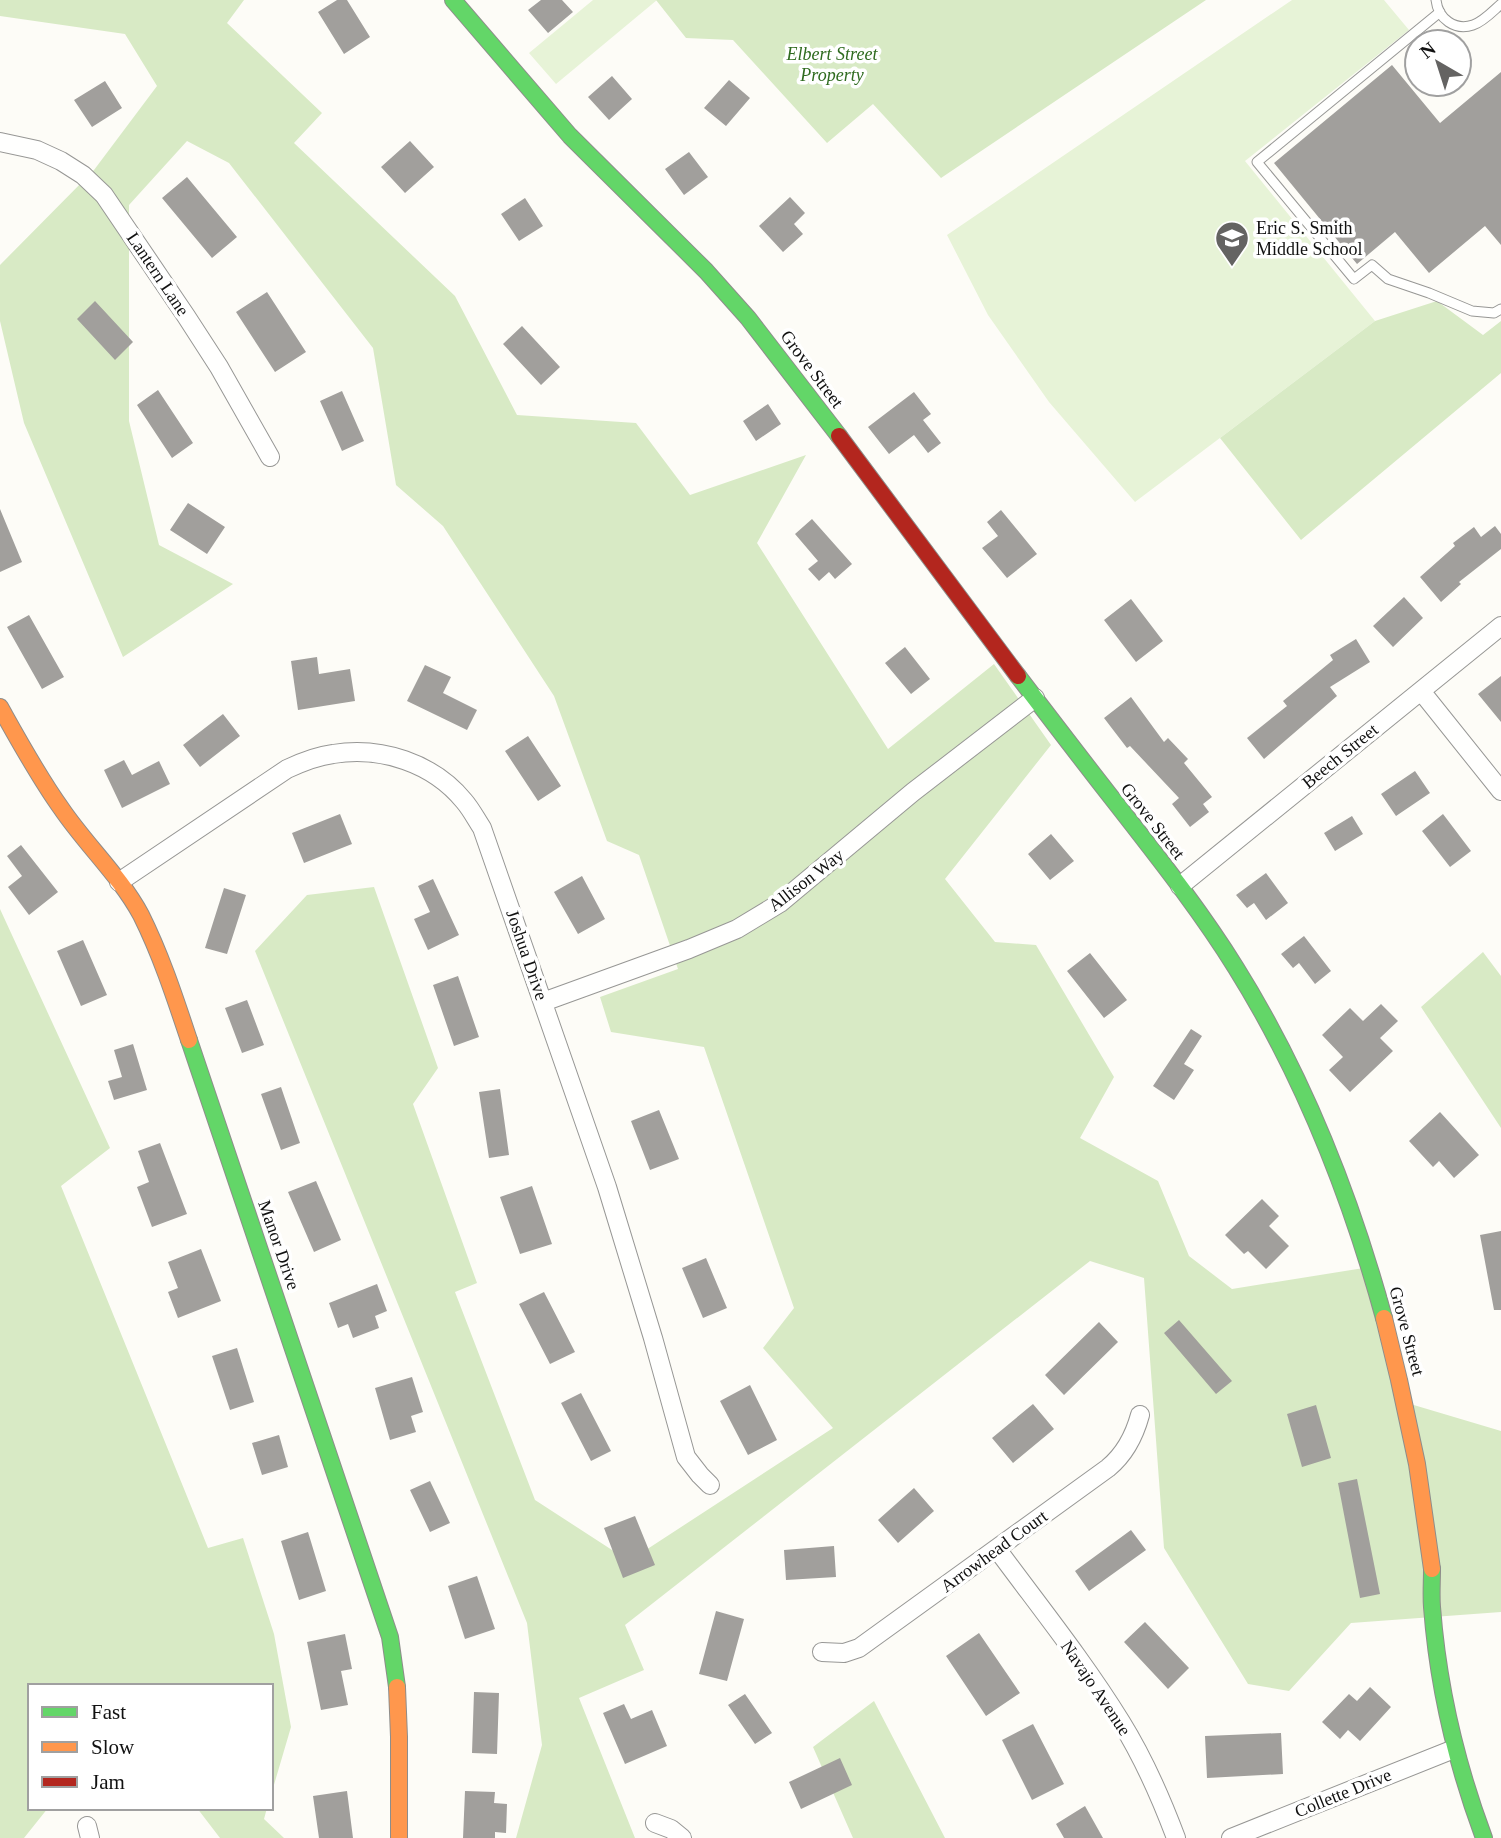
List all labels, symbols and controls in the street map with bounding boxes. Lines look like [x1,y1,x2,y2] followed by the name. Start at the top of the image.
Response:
[1403,28,1473,98] north arrow
[1416,38,1440,63] text: N
[786,44,878,85] park label: Elbert Street Property
[1256,218,1363,259] place label: Eric S. Smith Middle School
[1213,219,1251,268] school or university icon: Eric S. Smith Middle School
[123,228,193,320] street label: Lantern Lane
[776,326,848,412] street label: Grove Street
[1298,719,1382,793] street label: Beech Street
[1117,779,1189,863] street label: Grove Street
[764,845,848,915] street label: Allison Way
[502,907,552,1003] street label: Joshua Drive
[254,1198,304,1292] street label: Manor Drive
[1386,1284,1428,1378] street label: Grove Street
[937,1506,1051,1596] street label: Arrowhead Court
[1057,1637,1135,1739] street label: Navajo Avenue
[28,1684,273,1810] legend
[91,1700,126,1724] text: Fast
[91,1735,135,1759] text: Slow
[1292,1765,1394,1821] street label: Collette Drive
[91,1770,125,1794] text: Jam

